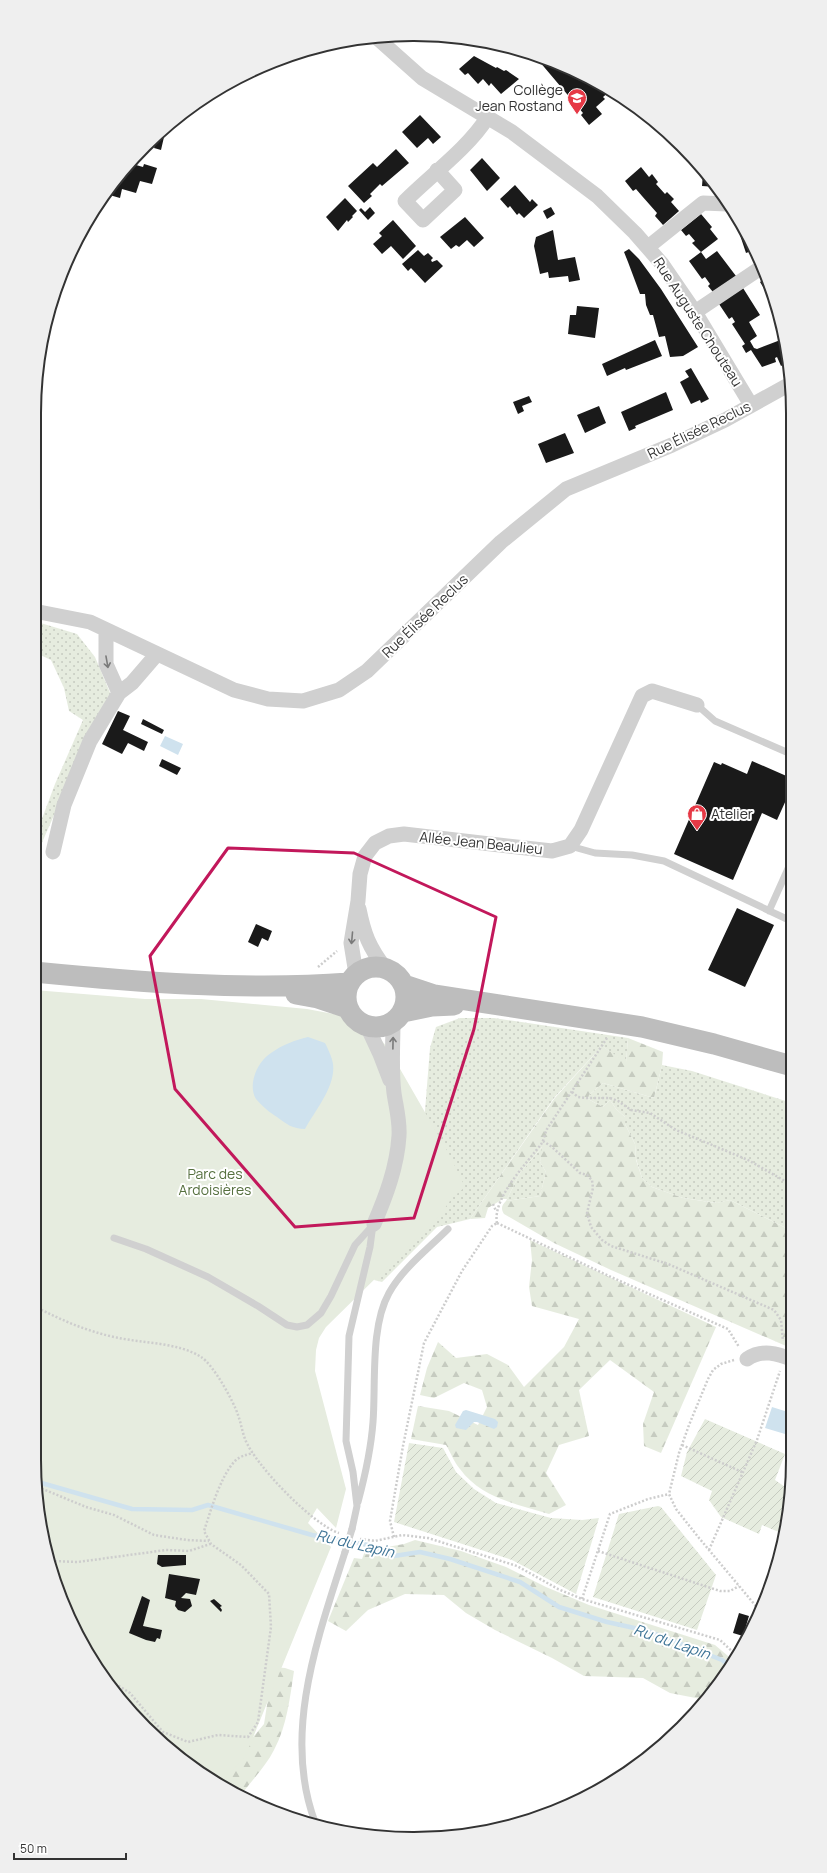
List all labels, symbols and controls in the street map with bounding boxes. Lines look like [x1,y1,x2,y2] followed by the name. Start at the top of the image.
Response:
[475,80,563,115] place label: Collège Jean Rostand
[566,87,588,115] school or university icon: Collège Jean Rostand
[650,254,747,390] street label: Rue Auguste Chouteau
[644,396,754,463] street label: Rue Élisée Reclus
[378,570,472,662] street label: Rue Élisée Reclus
[103,656,111,669] one-way arrow
[686,803,708,831] shop icon: Atelier
[711,804,753,823] place label: Atelier
[419,827,544,858] street label: Allée Jean Beaulieu
[348,931,355,944] one-way arrow
[389,1037,397,1050] one-way arrow
[179,1164,251,1199] park label: Parc des Ardoisières
[314,1524,397,1563] water label: Ru du Lapin
[631,1619,714,1665] water label: Ru du Lapin
[14,1835,126,1861] scale bar
[20,1840,47,1857] text: 50 m

